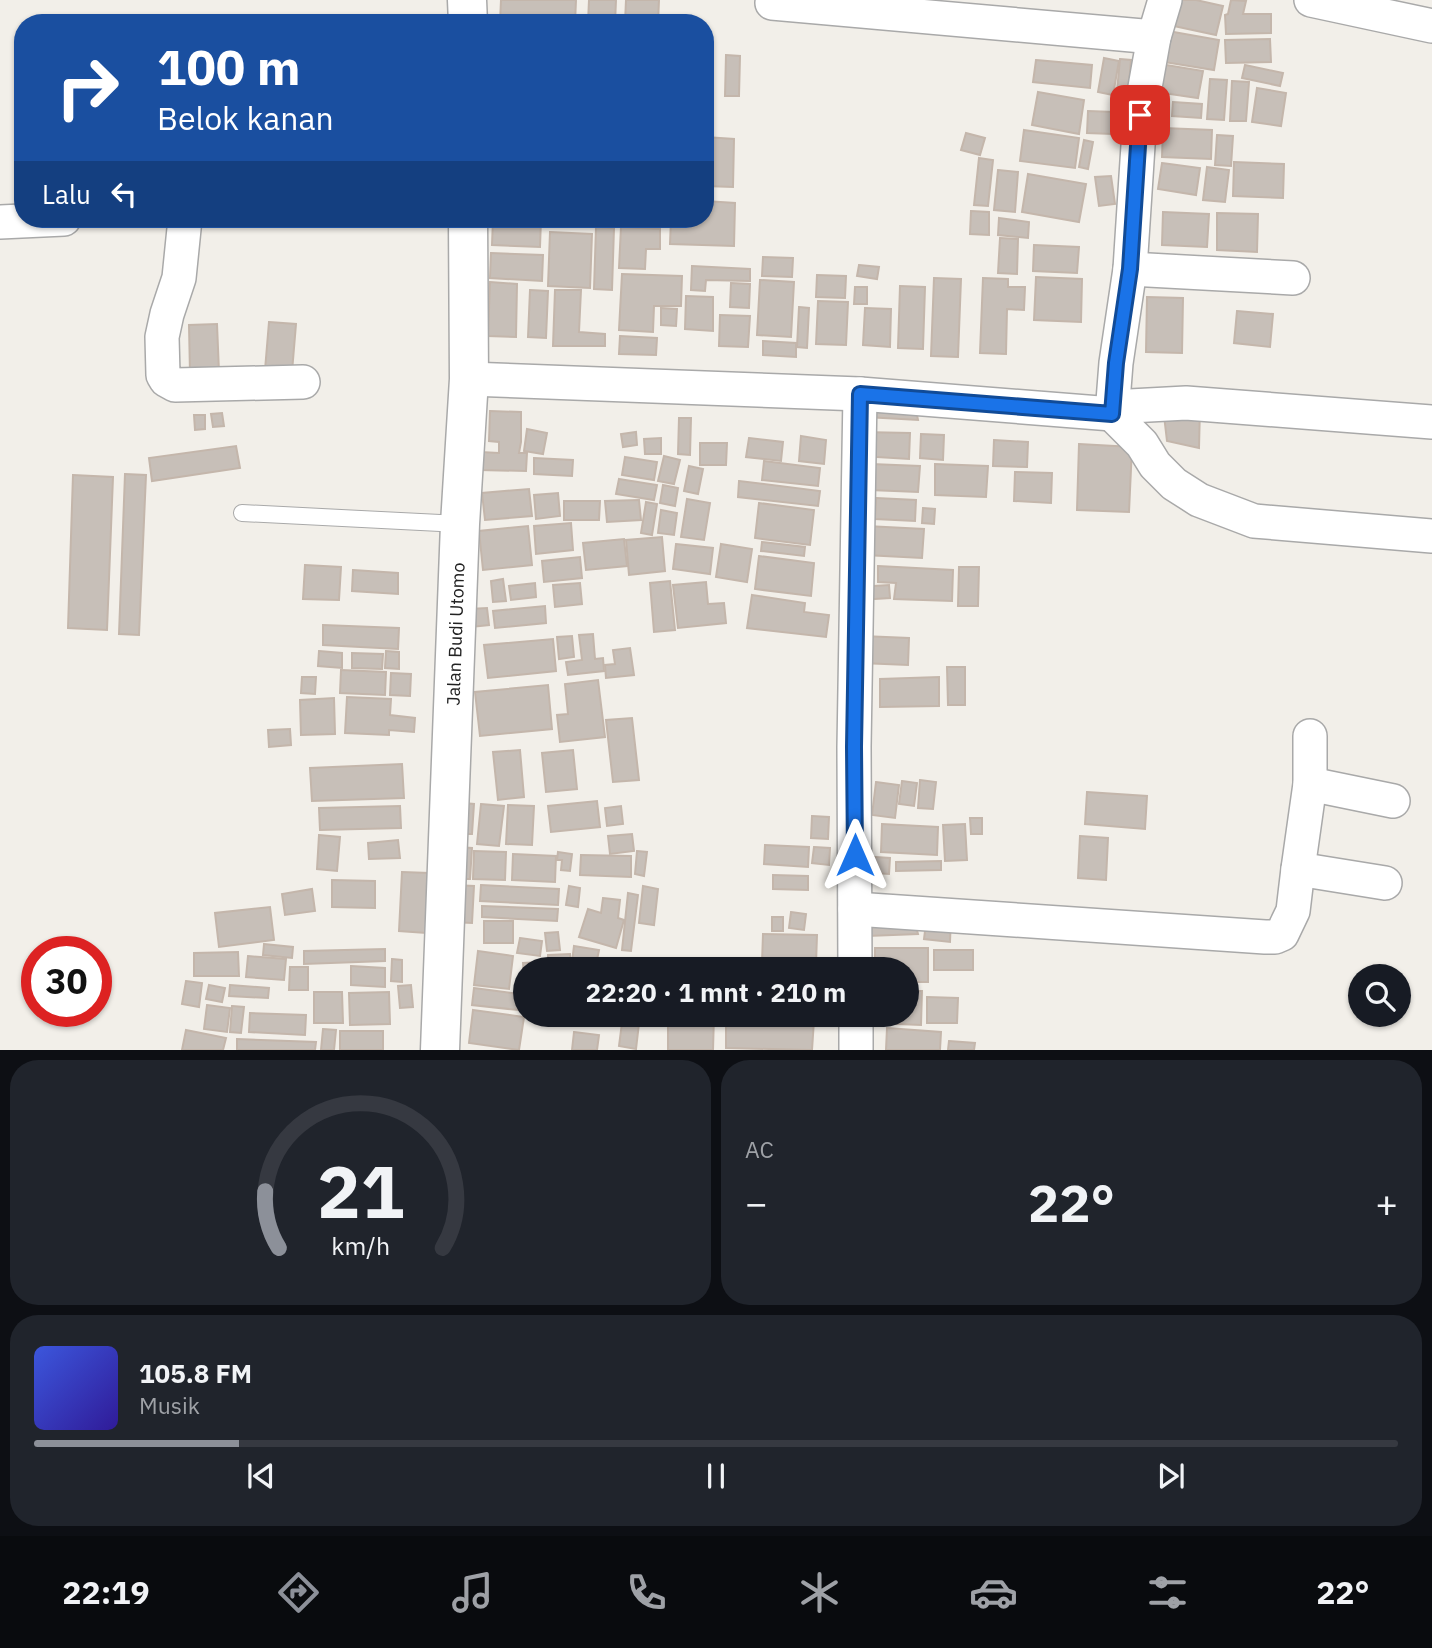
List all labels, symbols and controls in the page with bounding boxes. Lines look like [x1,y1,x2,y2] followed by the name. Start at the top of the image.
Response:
[157,35,301,98] text: 100 m
[42,42,133,133] icon: right
[1110,85,1170,145] pin
[1121,96,1159,134] icon: arrive
[157,97,334,139] text: Belok kanan
[105,175,143,213] icon: left
[42,177,91,211] text: Lalu
[442,562,469,706] street label: Jalan Budi Utomo
[818,818,892,892] position arrow
[21,936,112,1027] speed limit sign: 30
[1348,964,1411,1027] map controls
[1348,964,1411,1027] button: search
[586,975,846,1009] text: 22:20 · 1 mnt · 210 m
[745,1134,774,1164] text: AC
[317,1144,404,1239] text: 21
[1028,1169,1115,1236] text: 22°
[745,1178,768,1227] text: −
[1375,1178,1398,1227] text: +
[331,1229,390,1262] text: km/h
[139,1356,252,1390] text: 105.8 FM
[139,1390,200,1420] text: Musik
[242,1457,280,1495] icon: previous
[697,1457,735,1495] icon: pause
[1152,1457,1190,1495] icon: next
[274,1568,323,1617] icon: directions
[448,1568,497,1617] icon: music
[622,1568,671,1617] icon: phone
[795,1568,844,1617] icon: climate
[969,1568,1018,1617] icon: car
[1143,1568,1192,1617] icon: filters
[62,1571,150,1613] text: 22:19
[1316,1571,1370,1613] text: 22°

